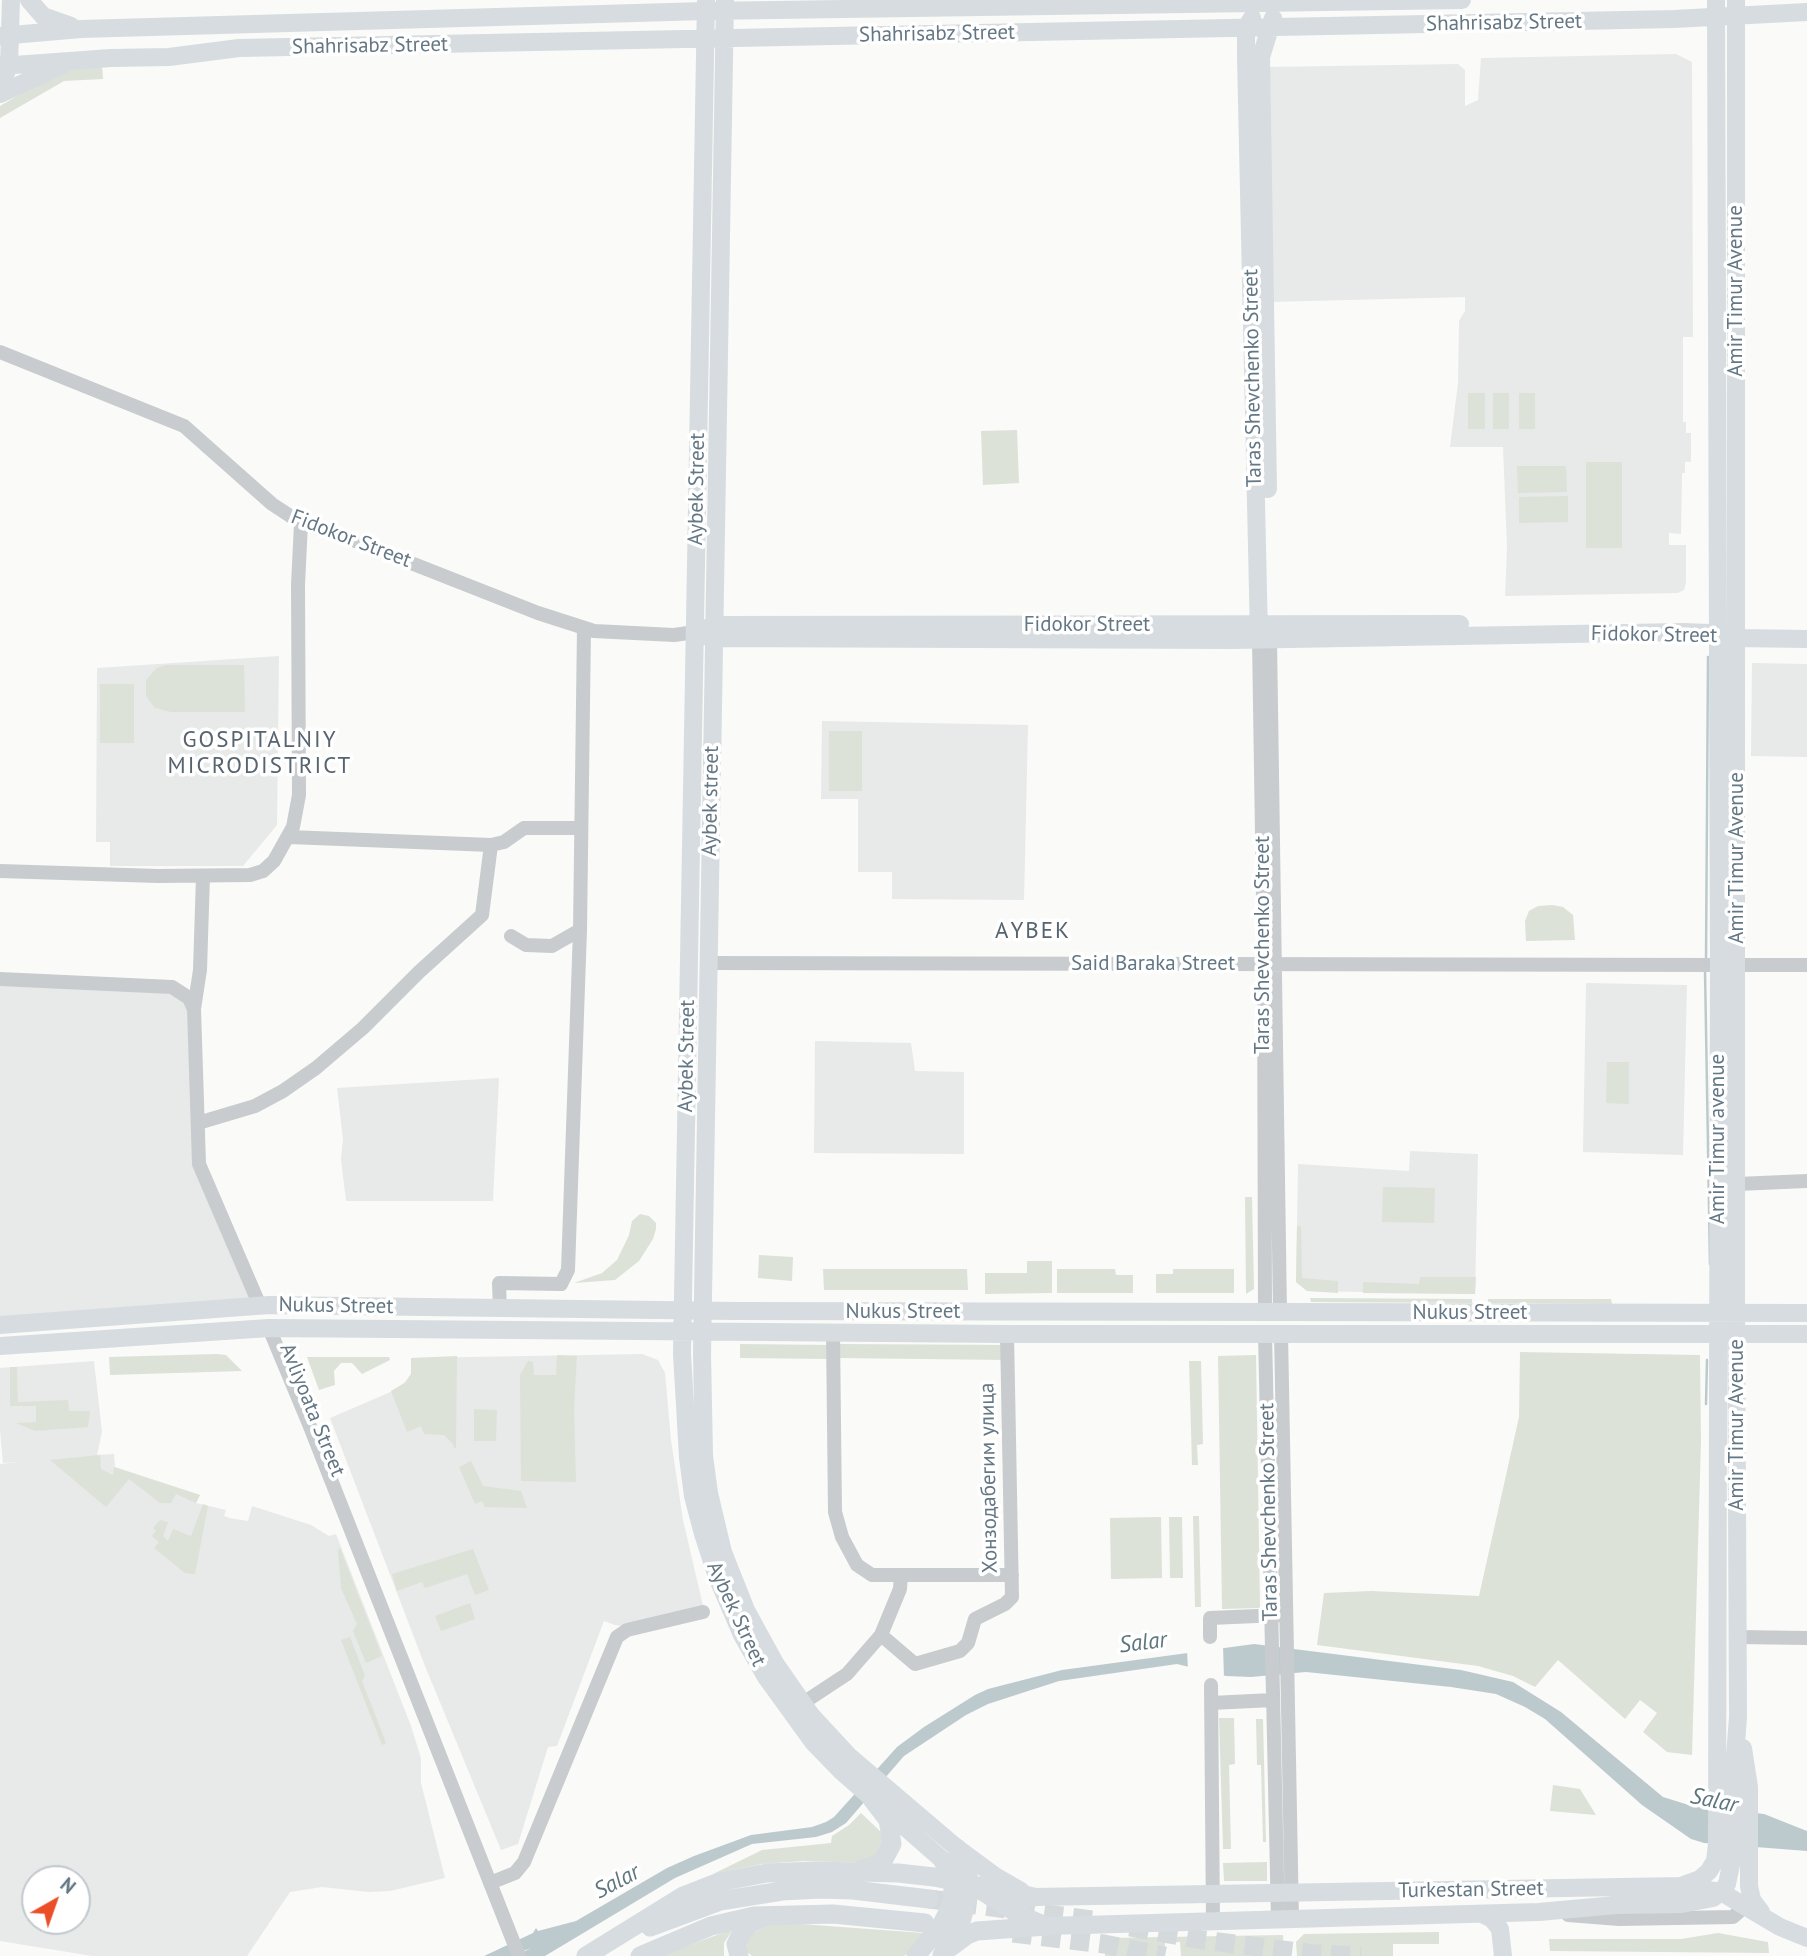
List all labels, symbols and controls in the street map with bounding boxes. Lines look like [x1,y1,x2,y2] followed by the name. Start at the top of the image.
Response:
[1426,9,1582,37] street label: Shahrisabz Street
[859,20,1015,48] street label: Shahrisabz Street
[292,32,448,60] street label: Shahrisabz Street
[1723,205,1749,377] street label: Amir Timur Avenue
[1238,269,1268,487] street label: Taras Shevchenko Street
[683,432,711,546] street label: Aybek Street
[287,505,415,573] street label: Fidokor Street
[1024,612,1150,638] street label: Fidokor Street
[1591,621,1717,649] street label: Fidokor Street
[169,726,351,780] district label: GOSPITALNIY MICRODISTRICT
[697,746,725,856] street label: Aybek street
[1724,772,1750,944] street label: Amir Timur Avenue
[1250,836,1276,1054] street label: Taras Shevchenko Street
[996,917,1070,945] district label: АYBEK
[1071,951,1235,977] street label: Said Baraka Street
[673,999,701,1113] street label: Aybek Street
[1705,1054,1731,1224] street label: Amir Timur avenue
[278,1292,394,1320] street label: Nukus Street
[846,1299,960,1325] street label: Nukus Street
[1413,1300,1527,1326] street label: Nukus Street
[1724,1339,1750,1511] street label: Amir Timur Avenue
[274,1340,350,1480] street label: Avliyoata Street
[975,1383,1003,1573] street label: Хонзодабегим улица
[1254,1403,1284,1621] street label: Taras Shevchenko Street
[701,1558,771,1670] street label: Aybek Street
[1118,1626,1168,1660] water label: Salar
[1688,1783,1740,1819] water label: Salar
[589,1859,645,1905] water label: Salar
[21,1865,91,1935] north arrow
[56,1872,81,1899] text: N
[1398,1876,1544,1904] street label: Turkestan Street

